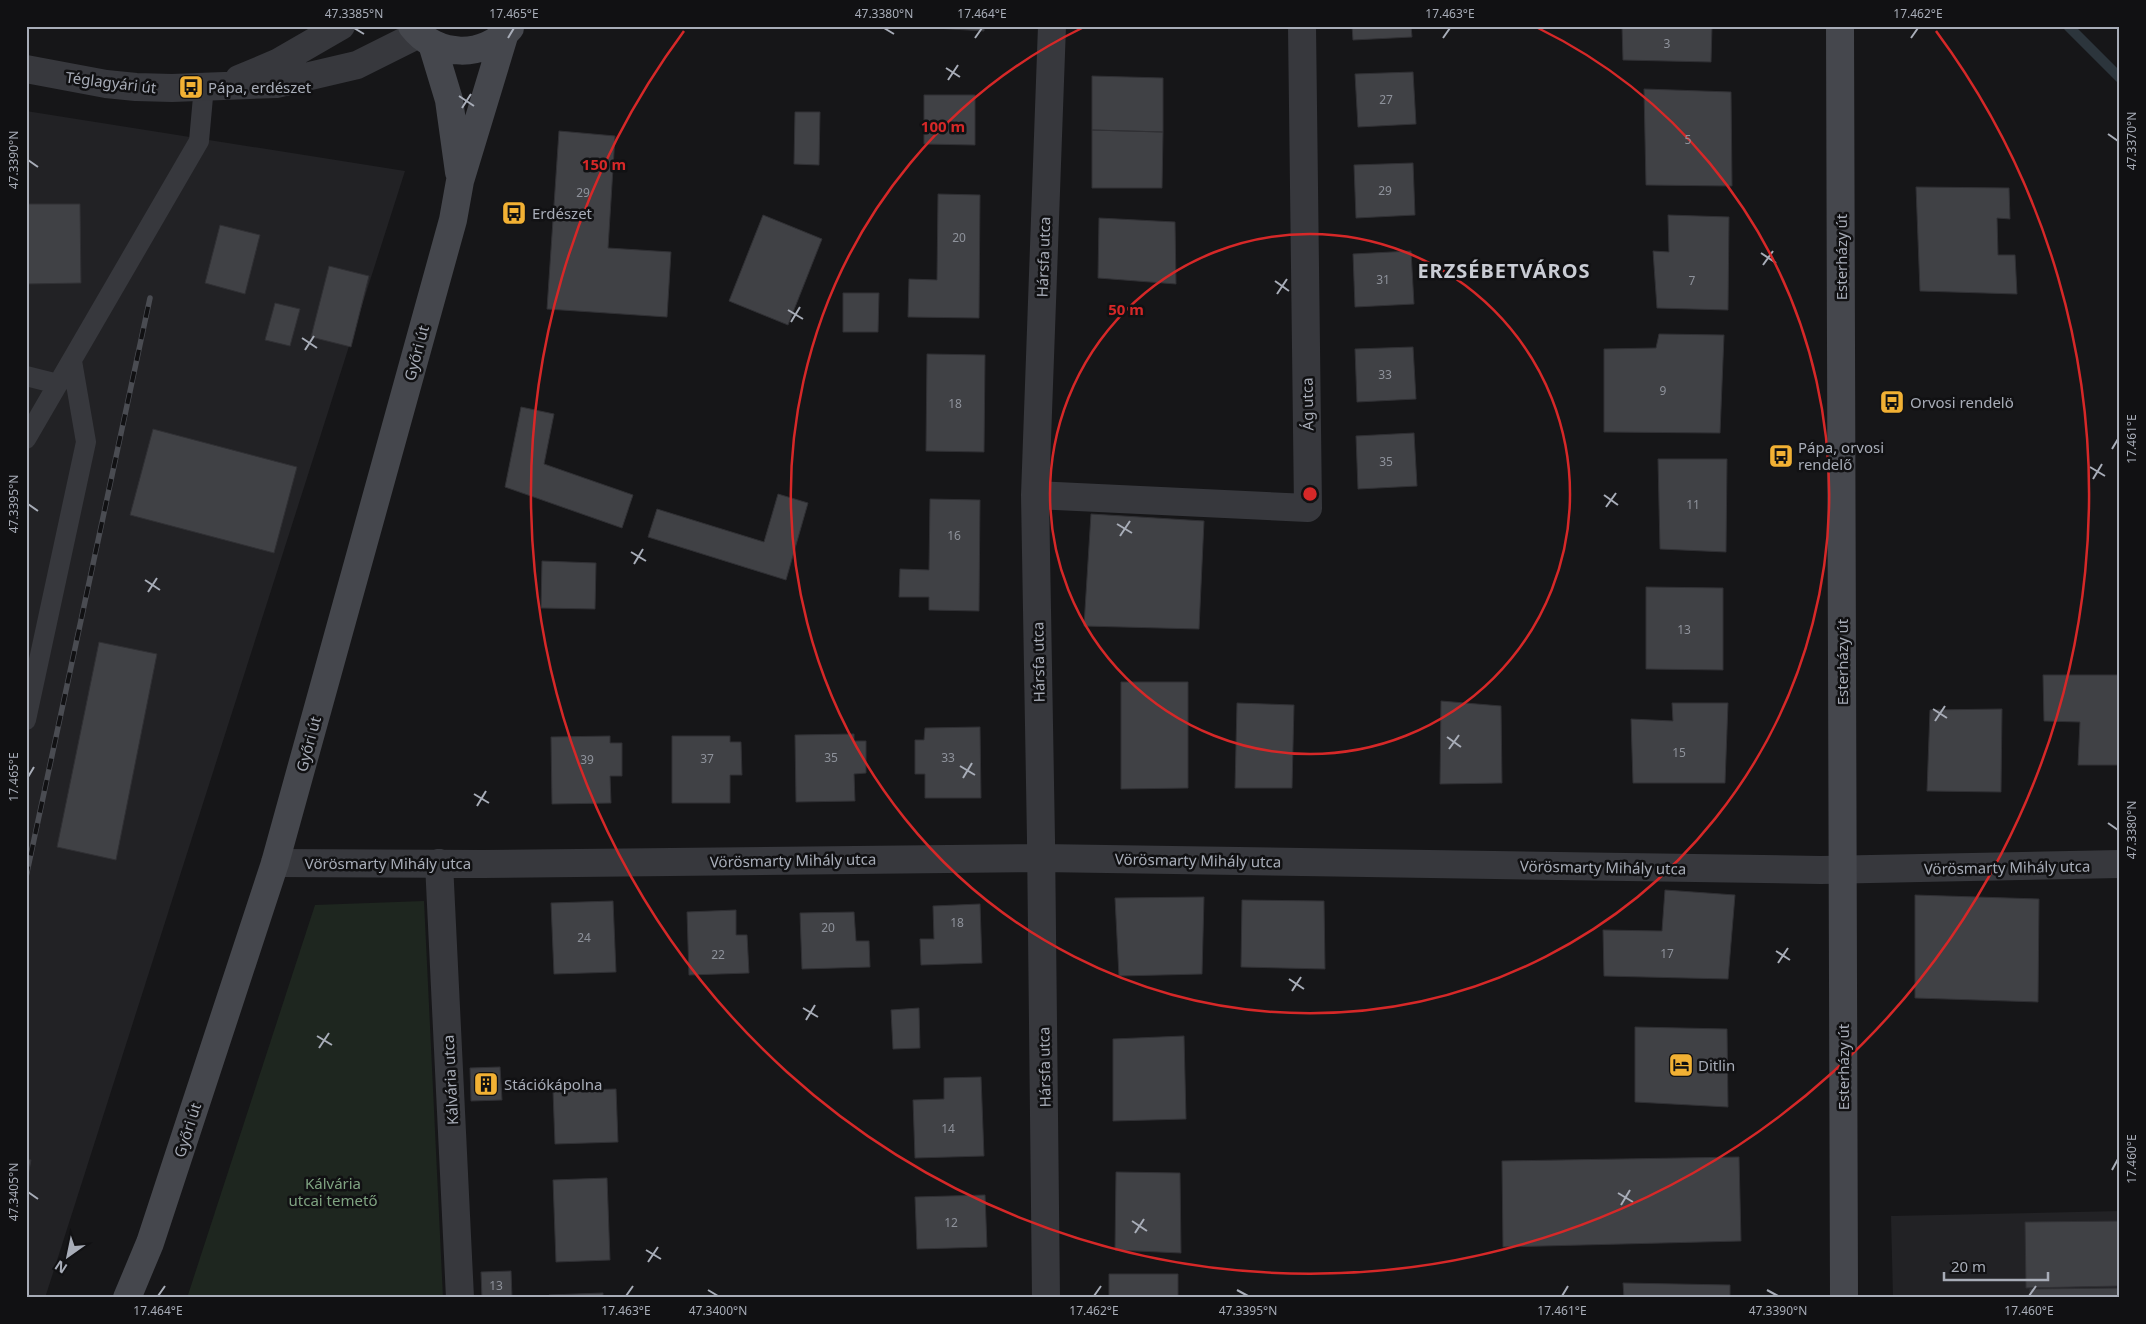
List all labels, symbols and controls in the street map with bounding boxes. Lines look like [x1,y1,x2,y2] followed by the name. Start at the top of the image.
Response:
[325,5,383,22] text: 47.3385°N
[489,5,539,22] text: 17.465°E
[855,5,913,22] text: 47.3380°N
[957,5,1007,22] text: 17.464°E
[1425,5,1475,22] text: 17.463°E
[1893,5,1943,22] text: 17.462°E
[1664,35,1671,52] house number: 3
[65,67,158,98] street label: Téglagyári út
[178,74,204,100] bus stop icon: Pápa, erdészet
[208,77,312,97] place label: Pápa, erdészet
[1379,91,1393,108] house number: 27
[2123,112,2140,170] text: 47.3370°N
[921,116,965,136] text: 100 m
[5,131,22,189] text: 47.3390°N
[1685,131,1692,148] house number: 5
[582,154,626,174] text: 150 m
[1378,182,1392,199] house number: 29
[576,184,590,201] house number: 29
[501,200,527,226] bus stop icon: Erdészet
[532,203,593,223] place label: Erdészet
[1831,213,1851,300] street label: Esterházy út
[1032,216,1054,298] street label: Hársfa utca
[952,229,966,246] house number: 20
[1417,257,1591,284] district label: ERZSÉBETVÁROS
[1376,271,1390,288] house number: 31
[1689,272,1696,289] house number: 7
[1108,299,1144,319] text: 50 m
[399,323,433,383] street label: Győri út
[1378,366,1392,383] house number: 33
[1297,377,1317,431] street label: Ág utca
[1660,382,1667,399] house number: 9
[1879,389,1905,415] bus stop icon: Orvosi rendelö
[1910,392,2014,412] place label: Orvosi rendelö
[948,395,962,412] house number: 18
[2123,414,2140,464] text: 17.461°E
[1798,437,1884,474] place label: Pápa, orvosi rendelő
[1768,443,1794,469] bus stop icon: Pápa, orvosi rendelő
[1379,453,1393,470] house number: 35
[5,475,22,533] text: 47.3395°N
[1301,485,1319,503] centre of rings
[1686,496,1700,513] house number: 11
[947,527,961,544] house number: 16
[1832,618,1852,705] street label: Esterházy út
[1027,621,1049,703] street label: Hársfa utca
[1677,621,1691,638] house number: 13
[291,714,325,774] street label: Győri út
[1672,744,1686,761] house number: 15
[824,749,838,766] house number: 35
[941,749,955,766] house number: 33
[700,750,714,767] house number: 37
[580,751,594,768] house number: 39
[5,752,22,802] text: 17.465°E
[2123,801,2140,859] text: 47.3380°N
[710,849,876,871] street label: Vörösmarty Mihály utca
[1115,849,1281,871] street label: Vörösmarty Mihály utca
[305,853,471,873] street label: Vörösmarty Mihály utca
[1520,856,1686,878] street label: Vörösmarty Mihály utca
[1924,856,2090,878] street label: Vörösmarty Mihály utca
[950,914,964,931] house number: 18
[821,919,835,936] house number: 20
[577,929,591,946] house number: 24
[1660,945,1674,962] house number: 17
[711,946,725,963] house number: 22
[1833,1023,1853,1110] street label: Esterházy út
[1033,1026,1055,1108] street label: Hársfa utca
[438,1034,462,1126] street label: Kálvária utca
[1668,1052,1694,1078] hotel icon: Ditlin
[1698,1055,1735,1075] place label: Ditlin
[473,1071,499,1097] building icon: Stációkápolna
[504,1074,603,1094] place label: Stációkápolna
[169,1100,205,1160] street label: Győri út
[941,1120,955,1137] house number: 14
[2123,1134,2140,1184] text: 17.460°E
[5,1163,22,1221] text: 47.3405°N
[289,1173,377,1210] park label: Kálvária utcai temető
[944,1214,958,1231] house number: 12
[42,1232,92,1282] north arrow
[1944,1249,2047,1281] scale bar
[51,1256,71,1278] text: N
[1951,1256,1986,1276] text: 20 m
[489,1277,503,1294] house number: 13
[133,1302,183,1319] text: 17.464°E
[601,1302,651,1319] text: 17.463°E
[689,1302,747,1319] text: 47.3400°N
[1069,1302,1119,1319] text: 17.462°E
[1219,1302,1277,1319] text: 47.3395°N
[1537,1302,1587,1319] text: 17.461°E
[1749,1302,1807,1319] text: 47.3390°N
[2004,1302,2054,1319] text: 17.460°E

